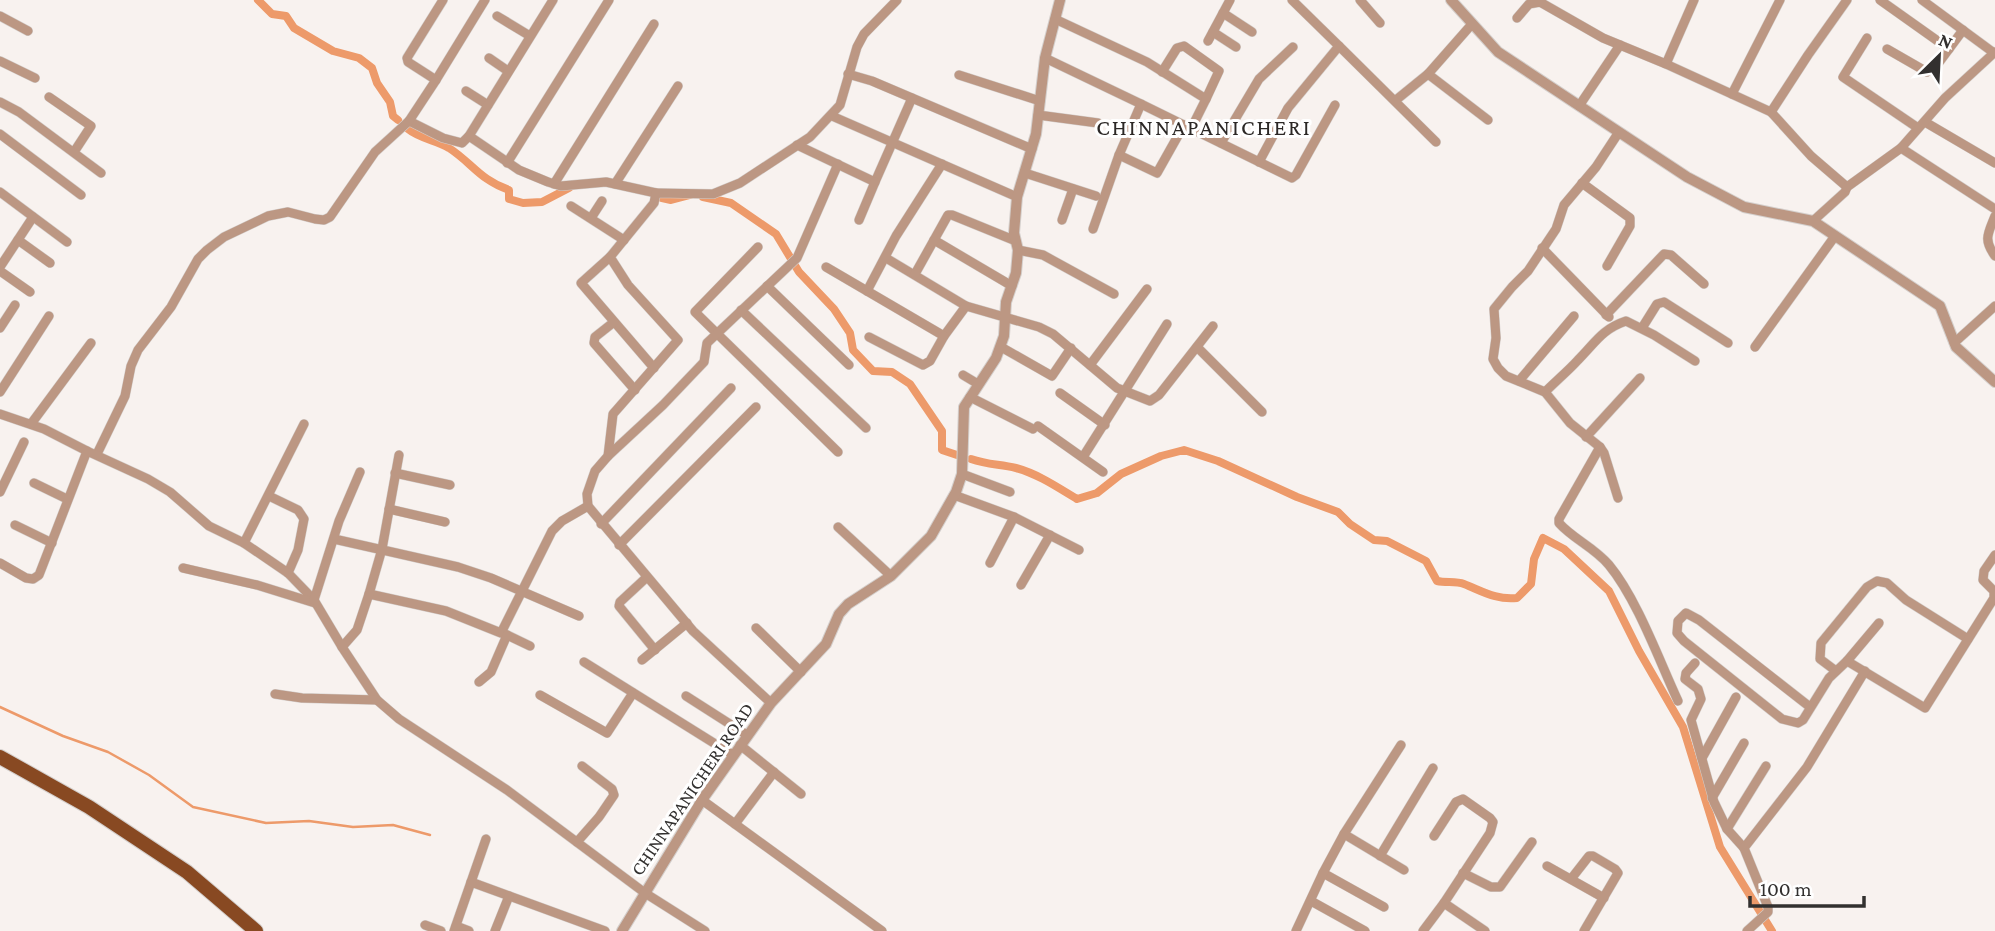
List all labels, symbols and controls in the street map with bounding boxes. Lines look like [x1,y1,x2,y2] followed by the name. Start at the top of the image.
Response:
[1904,21,1974,91] north arrow
[1936,29,1956,53] text: N
[1096,114,1312,140] district label: CHINNAPANICHERI
[626,699,758,879] street label: CHINNAPANICHERI ROAD
[1750,864,1864,908] scale bar
[1760,877,1812,901] text: 100 m

